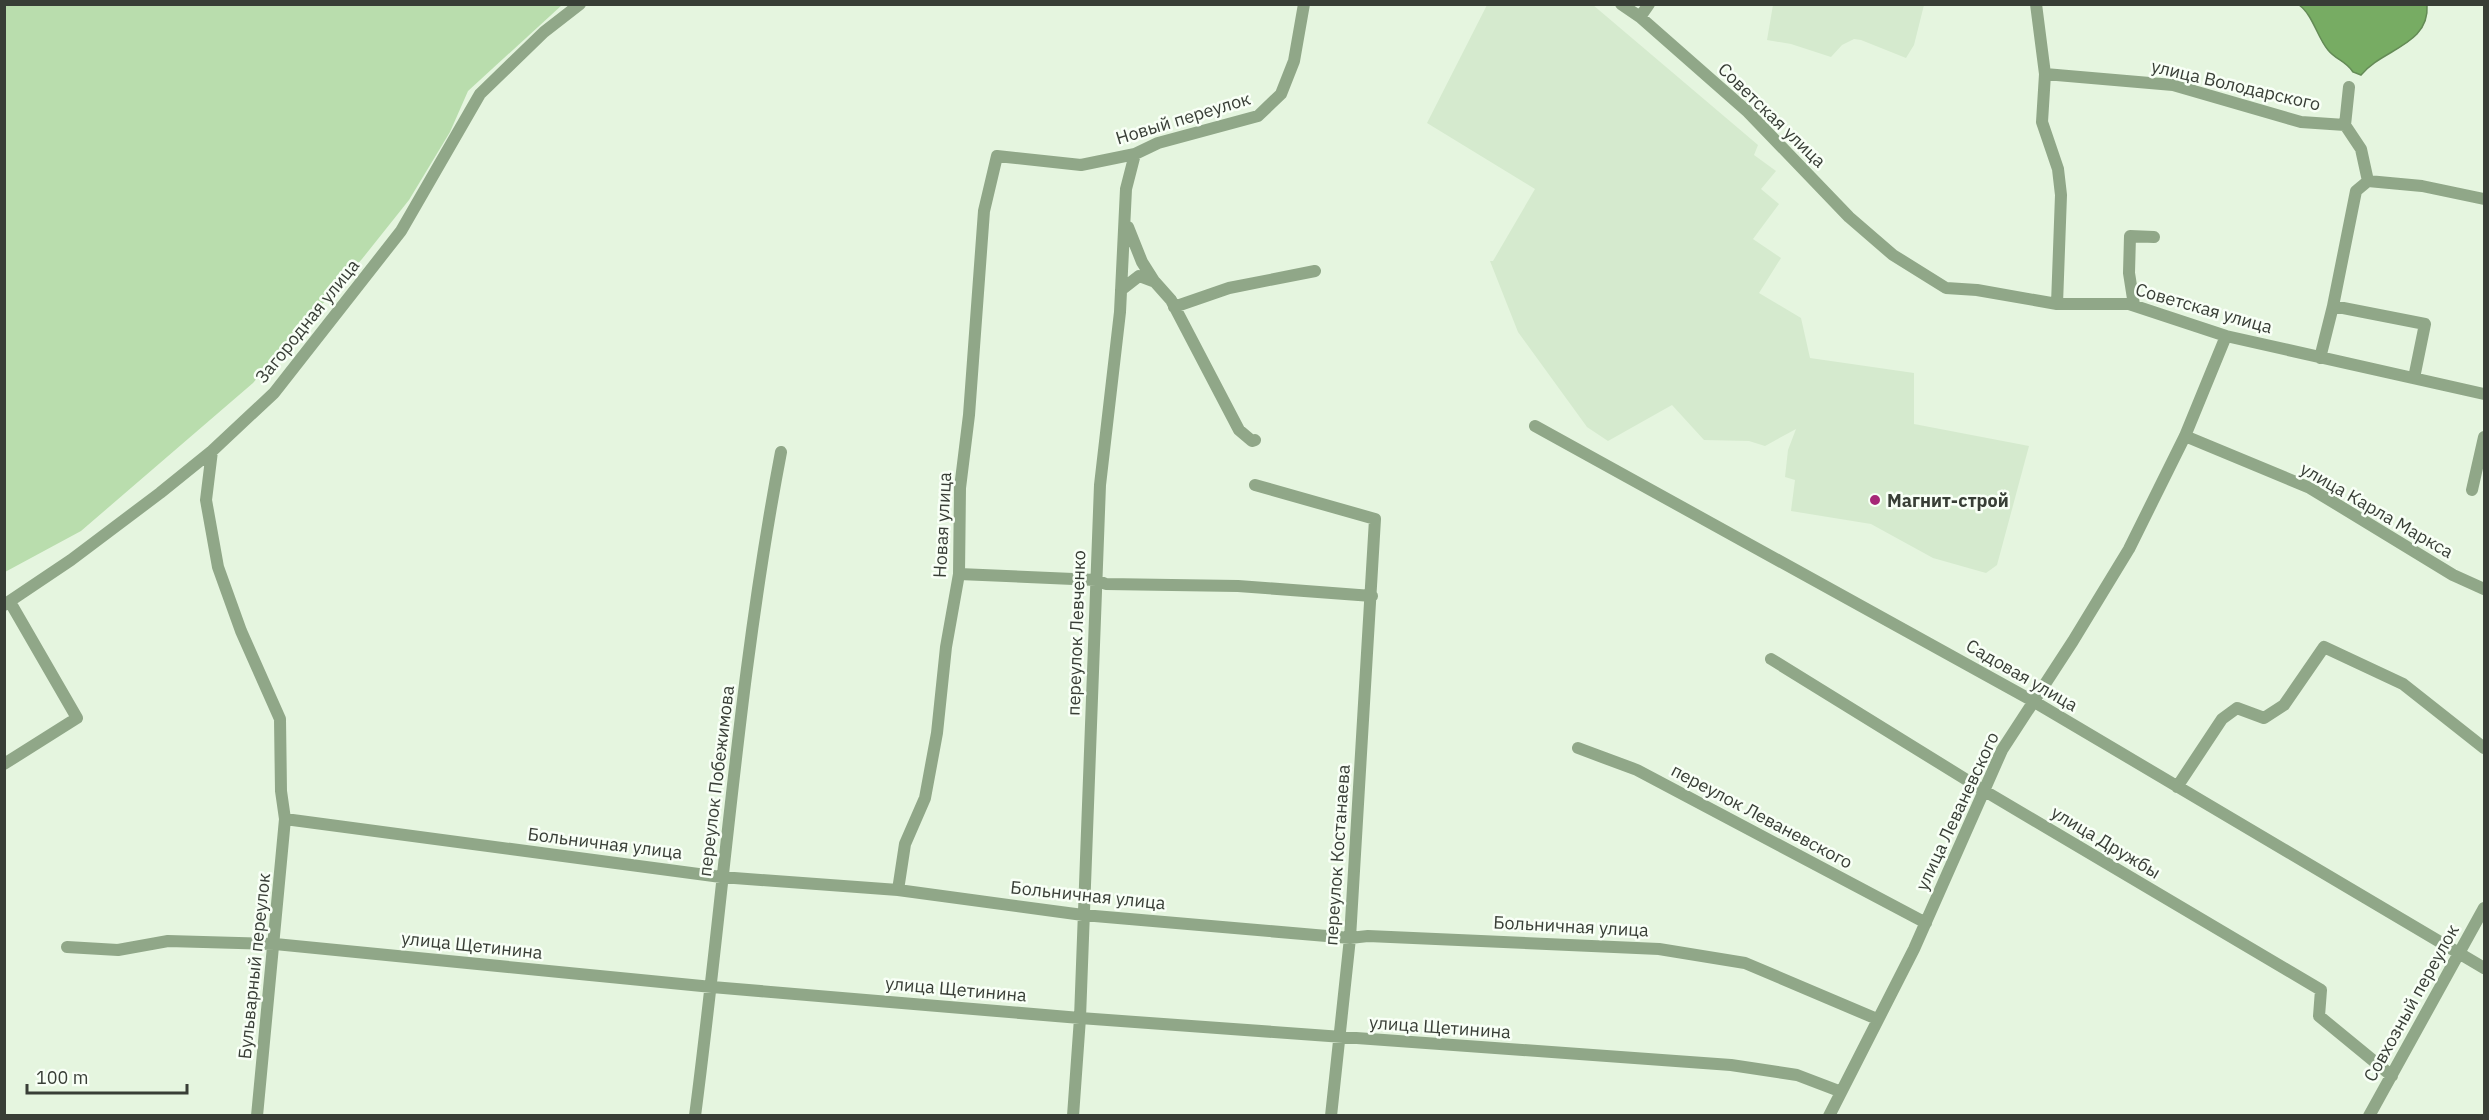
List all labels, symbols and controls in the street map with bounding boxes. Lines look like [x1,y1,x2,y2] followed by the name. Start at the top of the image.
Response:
[2149,54,2323,116] street label: улица Володарского
[1713,58,1831,173] street label: Советская улица
[1113,87,1253,149] street label: Новый переулок
[250,254,364,388] street label: Загородная улица
[2133,277,2275,339] street label: Советская улица
[2296,457,2458,563] street label: улица Карла Маркса
[928,471,956,579] street label: Новая улица
[1887,489,2009,512] place label: Магнит-строй
[1868,493,1882,507] marker: Магнит-строй
[1062,550,1090,716] street label: переулок Левченко
[1962,634,2082,716] street label: Садовая улица
[693,684,739,878] street label: переулок Побежимова
[1910,728,2004,894] street label: улица Леваневского
[1667,758,1857,874] street label: переулок Леваневского
[1319,763,1355,946] street label: переулок Костанаева
[2047,800,2165,884] street label: улица Дружбы
[526,822,684,864] street label: Больничная улица
[233,872,275,1060] street label: Бульварный переулок
[1009,875,1167,915] street label: Больничная улица
[1493,910,1650,942] street label: Больничная улица
[2358,920,2464,1086] street label: Совхозный переулок
[400,926,544,964] street label: улица Щетинина
[884,971,1028,1007] street label: улица Щетинина
[1368,1011,1512,1043] street label: улица Щетинина
[27,1057,188,1095] scale bar
[36,1066,88,1089] text: 100 m

